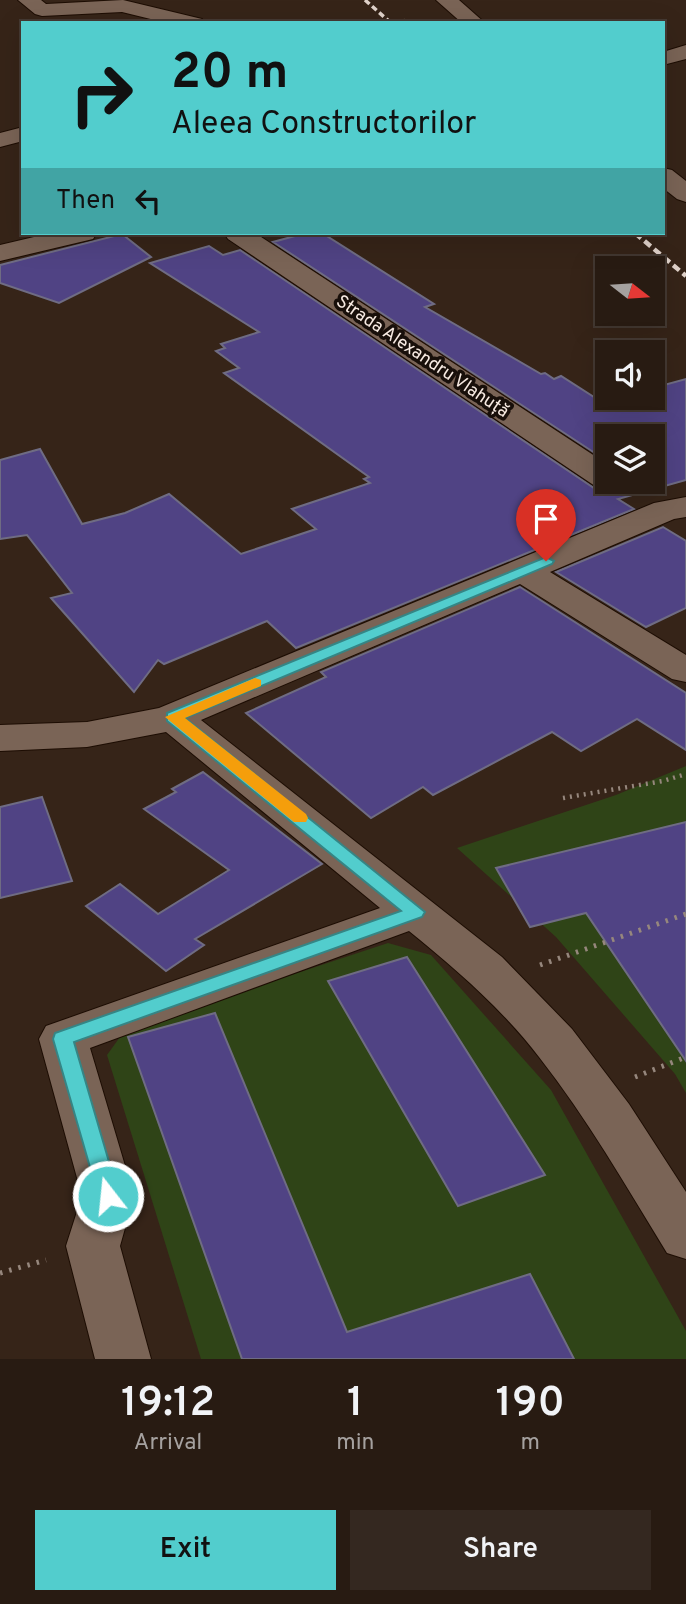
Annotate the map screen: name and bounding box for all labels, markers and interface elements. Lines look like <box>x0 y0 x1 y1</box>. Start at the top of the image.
text: 20 m <box>171 44 288 106</box>
icon: right <box>56 49 147 140</box>
text: Aleea Constructorilor <box>171 105 476 145</box>
icon: left <box>129 182 167 220</box>
text: Then <box>56 185 115 218</box>
north arrow <box>595 256 665 326</box>
map controls <box>595 256 665 494</box>
street label: Strada Alexandru Vlahuță <box>331 290 513 424</box>
button: sound <box>595 340 665 410</box>
button: layers <box>595 424 665 494</box>
pin <box>516 489 576 561</box>
icon: arrive <box>527 500 565 538</box>
position arrow <box>71 1159 145 1233</box>
text: 19:12 <box>121 1378 215 1431</box>
text: 1 <box>347 1378 364 1431</box>
text: 190 <box>496 1378 565 1431</box>
text: Arrival <box>134 1429 202 1458</box>
text: min <box>336 1429 374 1458</box>
text: m <box>520 1429 540 1458</box>
button: Exit <box>35 1510 336 1590</box>
button: Share <box>350 1510 651 1590</box>

